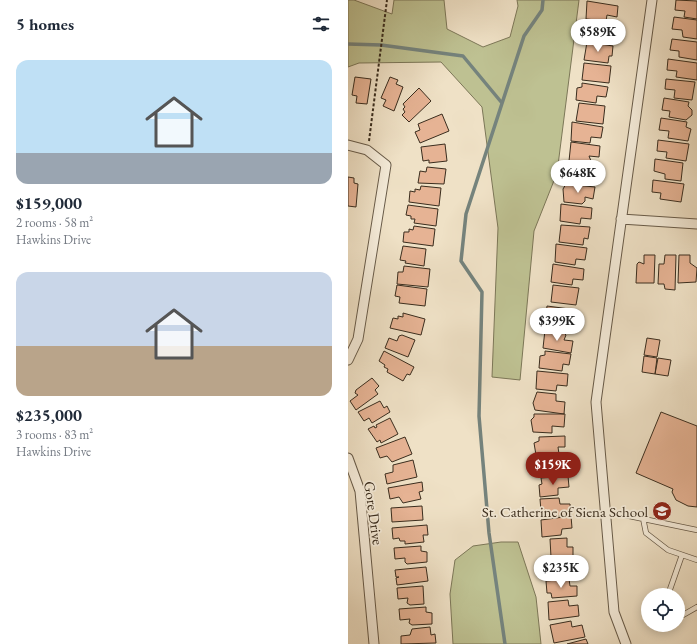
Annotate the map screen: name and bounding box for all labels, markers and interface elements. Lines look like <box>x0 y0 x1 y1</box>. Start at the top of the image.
text: 5 homes <box>16 13 74 35</box>
icon: filters <box>310 13 332 35</box>
pin: $589K <box>570 19 626 53</box>
text: $589K <box>580 23 616 40</box>
icon: home <box>138 86 210 158</box>
pin: $648K <box>550 160 606 194</box>
text: $648K <box>560 164 596 181</box>
text: $159,000 <box>16 192 82 214</box>
text: 2 rooms · 58 m² <box>16 214 93 231</box>
text: Hawkins Drive <box>16 231 91 248</box>
icon: home <box>138 298 210 370</box>
pin: $399K <box>529 308 585 342</box>
text: $399K <box>539 312 575 329</box>
text: $235,000 <box>16 404 82 426</box>
text: 3 rooms · 83 m² <box>16 426 93 443</box>
text: Hawkins Drive <box>16 443 91 460</box>
pin: $159K <box>525 452 581 486</box>
text: $159K <box>535 456 571 473</box>
street label: Gore Drive <box>360 480 388 546</box>
school or university icon: St. Catherine of Siena School <box>651 500 673 522</box>
place label: St. Catherine of Siena School <box>482 502 648 521</box>
pin: $235K <box>533 555 589 589</box>
text: $235K <box>543 559 579 576</box>
map controls <box>641 588 685 632</box>
button: locate <box>641 588 685 632</box>

